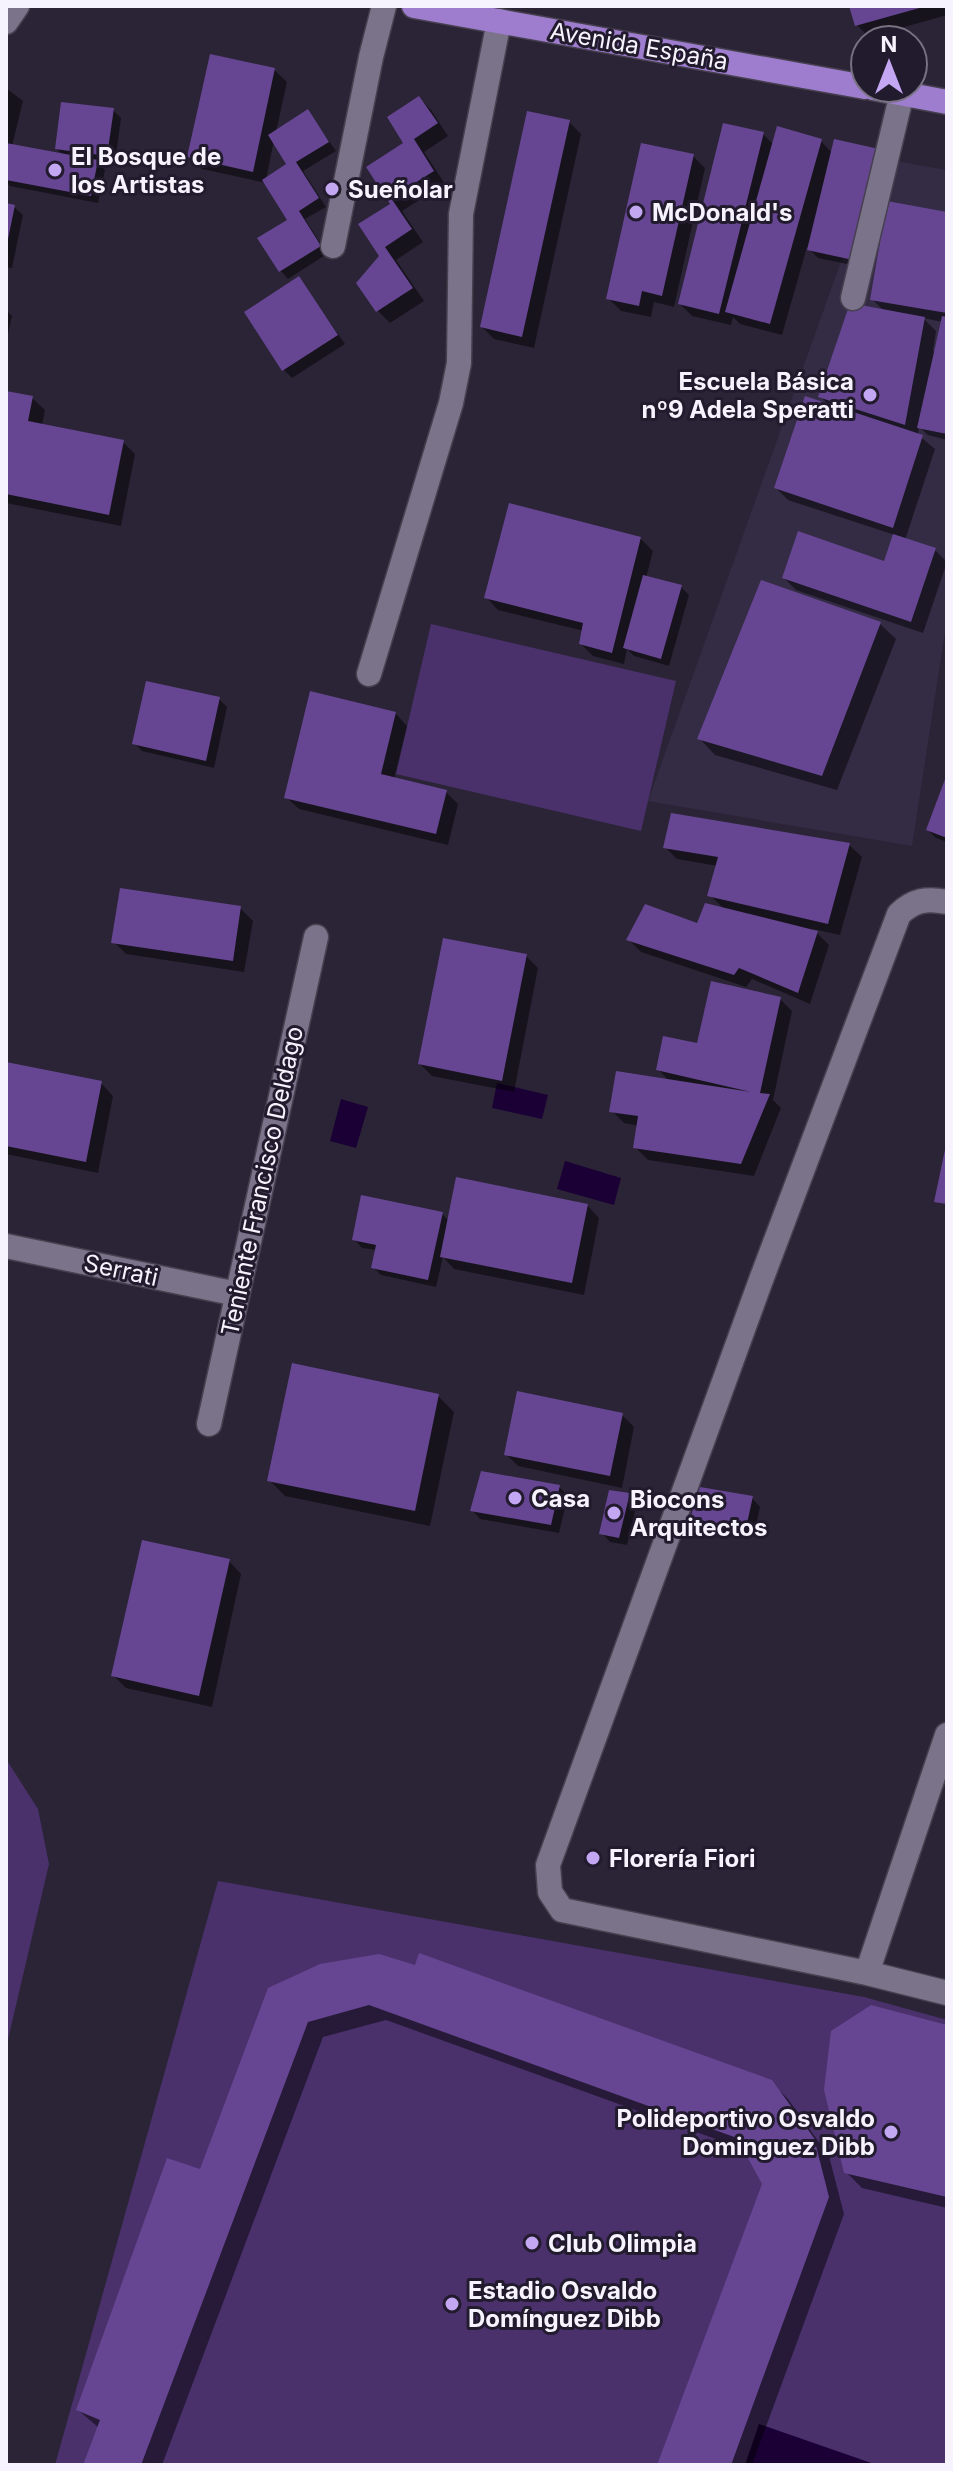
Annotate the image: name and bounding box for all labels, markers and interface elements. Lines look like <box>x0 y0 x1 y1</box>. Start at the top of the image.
street label: Avenida España <box>548 16 730 76</box>
north arrow <box>849 24 929 104</box>
text: N <box>881 31 897 57</box>
place label: El Bosque de los Artistas <box>71 142 221 199</box>
marker: El Bosque de los Artistas <box>46 161 64 179</box>
place label: Sueñolar <box>348 175 453 204</box>
marker: Sueñolar <box>323 180 341 198</box>
place label: McDonald's <box>652 198 792 227</box>
marker: McDonald's <box>627 203 645 221</box>
place label: Escuela Básica nº9 Adela Speratti <box>642 367 854 424</box>
marker: Escuela Básica nº9 Adela Speratti <box>861 386 879 404</box>
street label: Teniente Francisco Deldago <box>215 1024 309 1338</box>
street label: Serrati <box>81 1248 161 1292</box>
place label: Casa <box>531 1484 590 1513</box>
place label: Biocons Arquitectos <box>630 1485 767 1542</box>
marker: Casa <box>506 1489 524 1507</box>
marker: Biocons Arquitectos <box>605 1504 623 1522</box>
place label: Florería Fiori <box>609 1844 756 1873</box>
marker: Florería Fiori <box>584 1849 602 1867</box>
place label: Polideportivo Osvaldo Dominguez Dibb <box>616 2104 875 2161</box>
marker: Polideportivo Osvaldo Dominguez Dibb <box>882 2123 900 2141</box>
place label: Club Olimpia <box>548 2229 697 2258</box>
marker: Club Olimpia <box>523 2234 541 2252</box>
place label: Estadio Osvaldo Domínguez Dibb <box>468 2276 661 2333</box>
marker: Estadio Osvaldo Domínguez Dibb <box>443 2295 461 2313</box>

